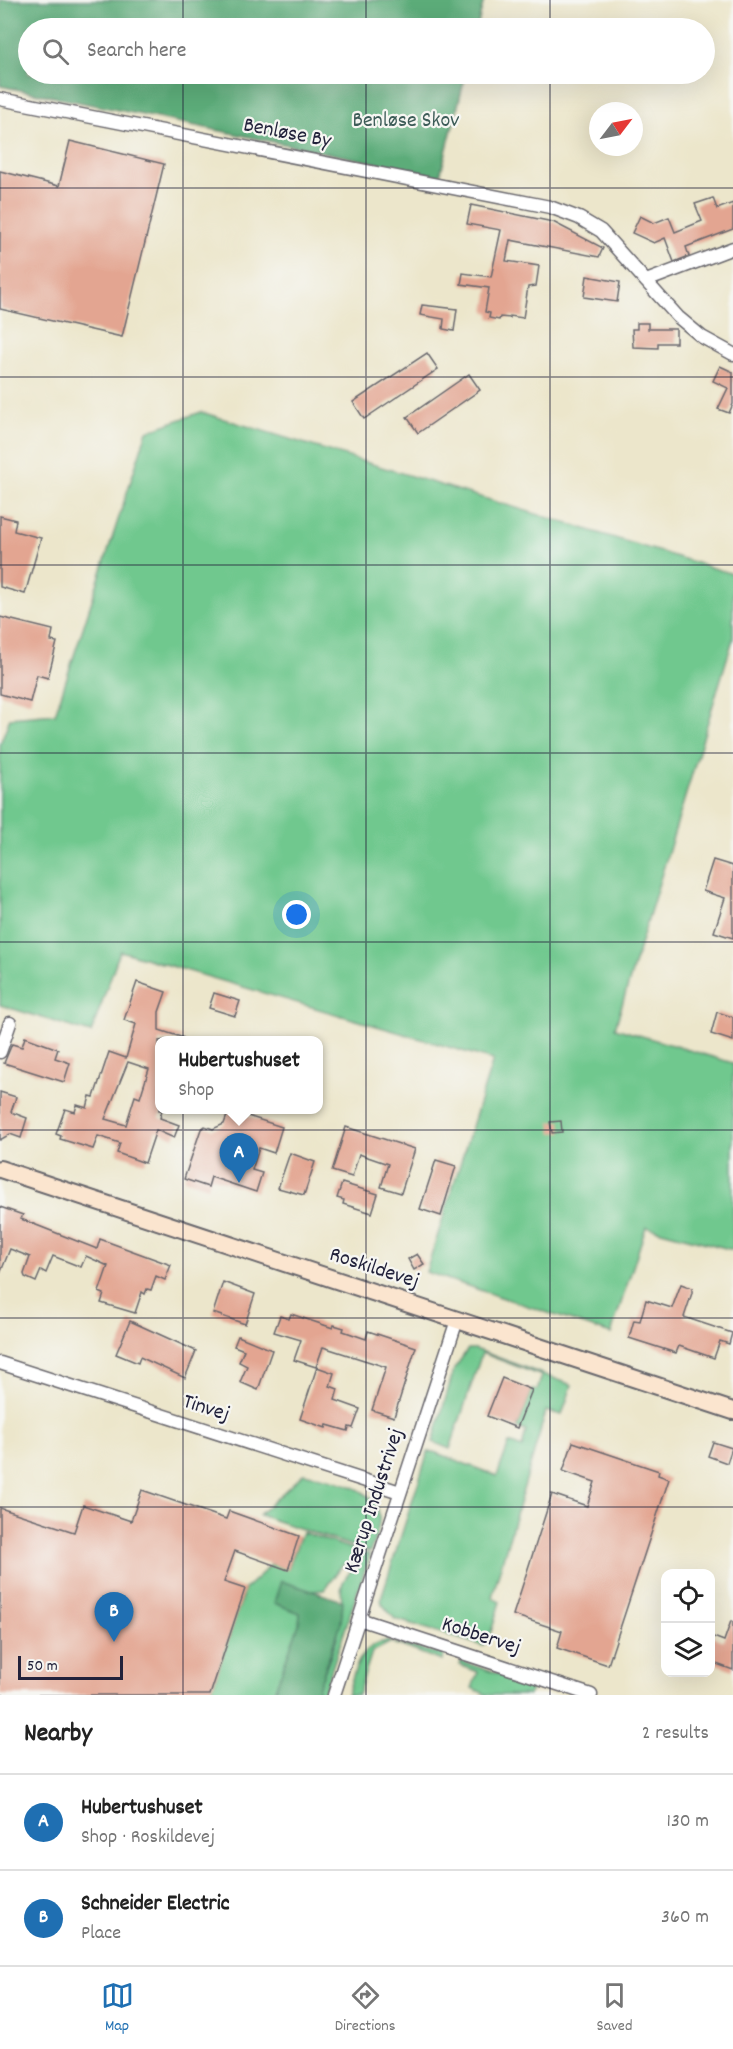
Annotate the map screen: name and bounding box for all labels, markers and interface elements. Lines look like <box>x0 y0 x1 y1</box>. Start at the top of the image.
search box <box>18 18 715 84</box>
icon: search <box>39 35 72 68</box>
text: Search here <box>87 36 186 67</box>
north arrow <box>589 102 643 156</box>
park label: Benløse Skov <box>353 106 459 137</box>
street label: Benløse By <box>241 110 335 158</box>
your location <box>282 900 311 929</box>
popup <box>155 1036 323 1114</box>
text: Hubertushuset <box>178 1046 300 1077</box>
text: Shop <box>178 1077 214 1105</box>
pin: A <box>220 1134 258 1183</box>
street label: Roskildevej <box>325 1240 423 1298</box>
street label: Tinvej <box>179 1387 233 1431</box>
street label: Kærup Industrivej <box>337 1425 413 1577</box>
map controls <box>661 1569 715 1677</box>
button: locate <box>661 1569 715 1623</box>
pin: B <box>94 1592 134 1642</box>
street label: Kobbervej <box>437 1610 525 1664</box>
button: layers <box>661 1623 715 1677</box>
scale bar <box>18 1653 123 1680</box>
text: 50 m <box>27 1655 58 1678</box>
text: Nearby <box>24 1716 92 1753</box>
text: 2 results <box>642 1720 709 1748</box>
text: Hubertushuset <box>81 1793 203 1824</box>
text: A <box>38 1808 49 1836</box>
text: 130 m <box>667 1808 709 1836</box>
text: Shop · Roskildevej <box>81 1824 215 1852</box>
text: Schneider Electric <box>81 1889 230 1920</box>
text: B <box>39 1904 48 1932</box>
text: 360 m <box>661 1904 709 1932</box>
text: Place <box>81 1920 121 1948</box>
tab: Map <box>101 1979 134 2038</box>
tab: Directions <box>335 1979 395 2038</box>
tab: Saved <box>597 1979 632 2038</box>

